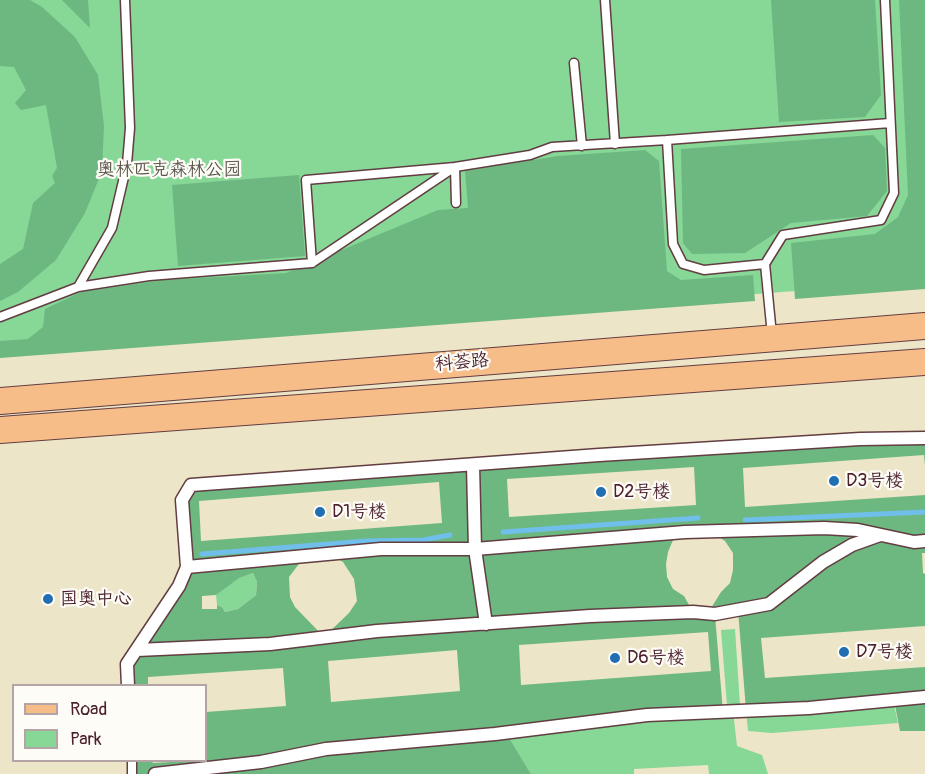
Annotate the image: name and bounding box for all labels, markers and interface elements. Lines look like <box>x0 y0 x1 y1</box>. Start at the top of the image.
park label: 奥林匹克森林公园 <box>97 159 241 181</box>
street label: 科荟路 <box>434 350 490 376</box>
place label: D3号楼 <box>846 470 903 492</box>
marker: D3号楼 <box>827 474 841 488</box>
place label: D2号楼 <box>613 481 670 503</box>
marker: D2号楼 <box>594 485 608 499</box>
place label: D1号楼 <box>332 501 386 523</box>
marker: D1号楼 <box>313 505 327 519</box>
place label: 国奥中心 <box>60 588 132 610</box>
marker: 国奥中心 <box>41 592 55 606</box>
place label: D7号楼 <box>856 641 913 663</box>
marker: D7号楼 <box>837 645 851 659</box>
place label: D6号楼 <box>627 647 685 669</box>
marker: D6号楼 <box>608 651 622 665</box>
legend <box>12 684 207 762</box>
text: Road <box>70 698 107 721</box>
text: Park <box>70 728 102 751</box>

